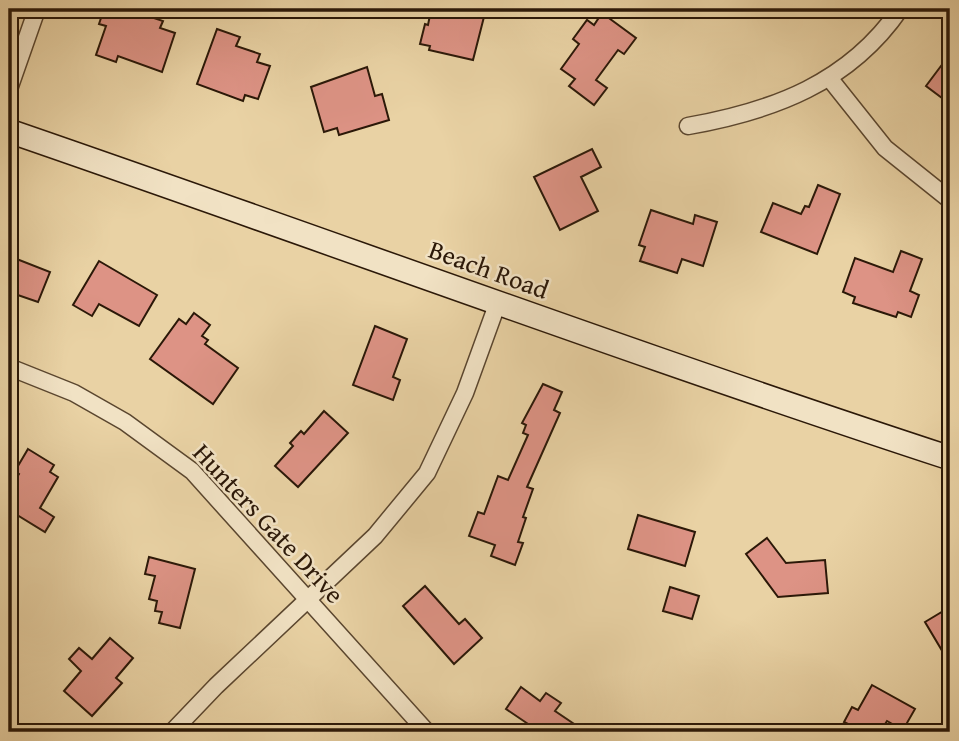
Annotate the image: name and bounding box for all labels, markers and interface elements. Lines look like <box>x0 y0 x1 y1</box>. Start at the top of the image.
street label: Beach Road <box>424 229 555 309</box>
street label: Hunters Gate Drive <box>184 434 354 612</box>

